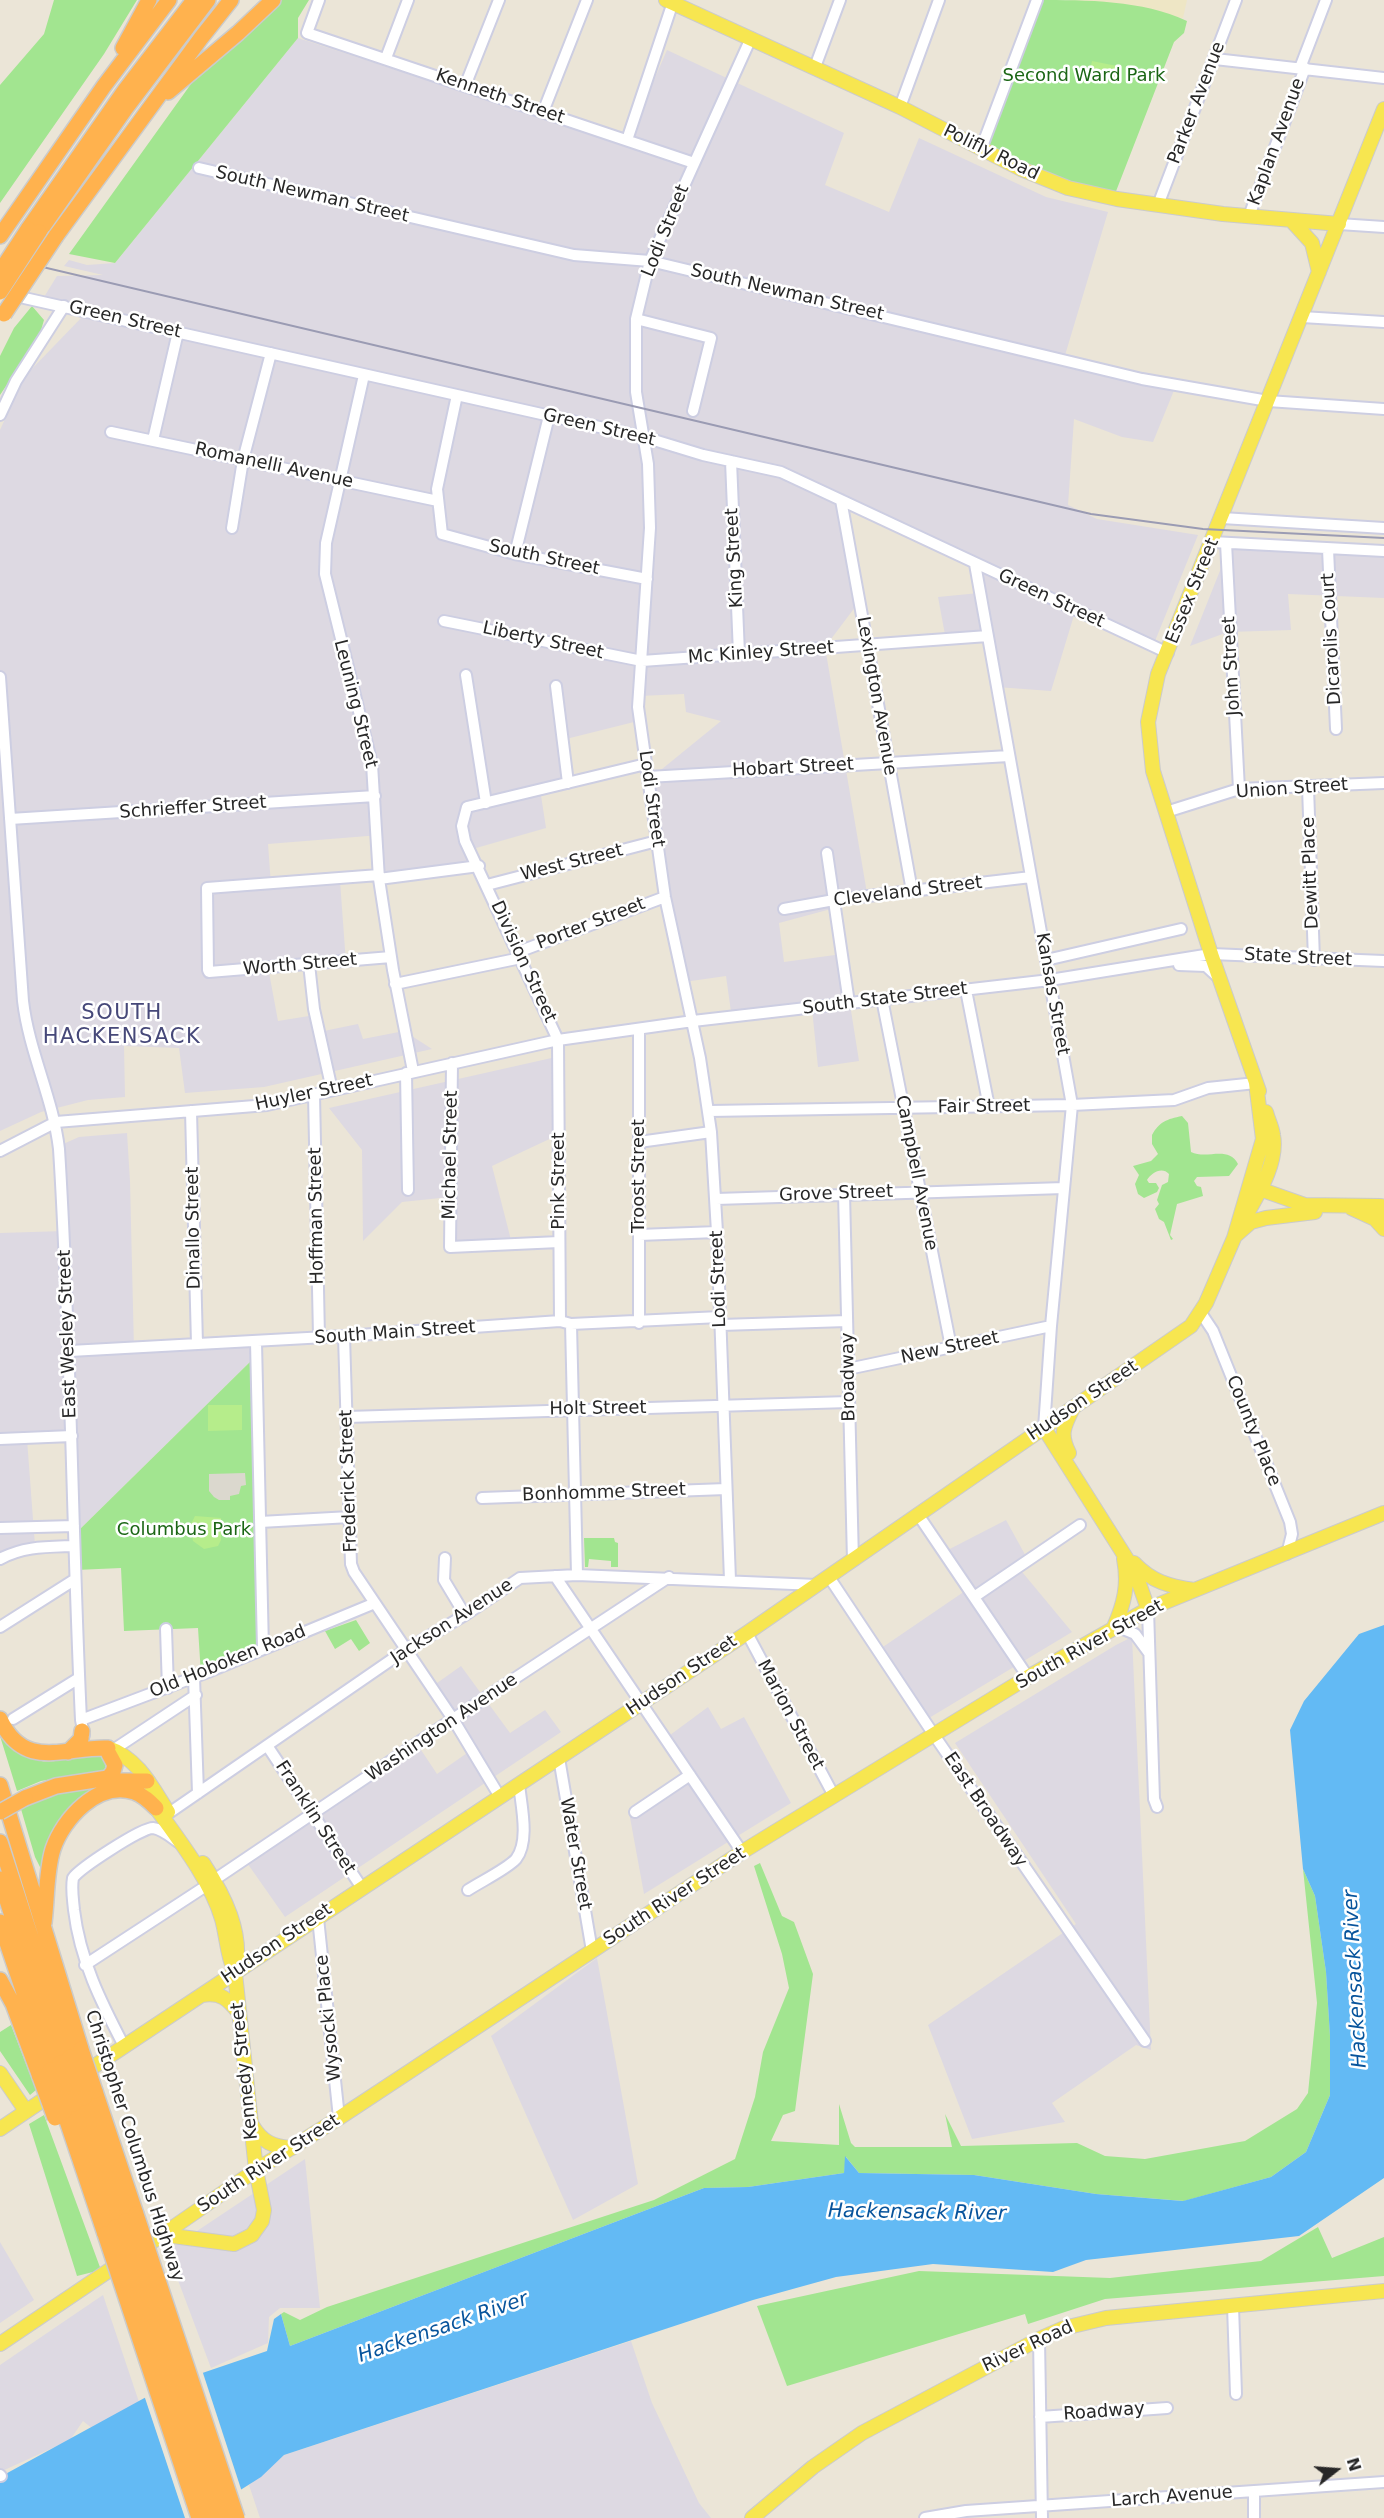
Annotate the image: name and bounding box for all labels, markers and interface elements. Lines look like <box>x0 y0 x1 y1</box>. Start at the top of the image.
street label: Parker Avenue <box>1164 39 1230 167</box>
street label: Kenneth Street <box>433 65 567 129</box>
park label: Second Ward Park <box>1003 65 1165 87</box>
street label: Kaplan Avenue <box>1244 75 1310 209</box>
street label: Polifly Road <box>939 120 1043 186</box>
street label: South Newman Street <box>213 162 411 228</box>
street label: Lodi Street <box>638 182 694 280</box>
street label: South Newman Street <box>688 260 886 326</box>
street label: Green Street <box>67 297 183 343</box>
street label: Green Street <box>541 405 657 451</box>
street label: Romanelli Avenue <box>193 439 355 493</box>
street label: King Street <box>722 507 748 609</box>
street label: Essex Street <box>1162 535 1224 647</box>
street label: South Street <box>487 536 601 580</box>
street label: Green Street <box>994 565 1108 633</box>
street label: Dicarolis Court <box>1318 572 1346 706</box>
street label: Lexington Avenue <box>851 615 901 777</box>
street label: John Street <box>1219 616 1245 716</box>
street label: Liberty Street <box>481 618 605 664</box>
street label: Leuning Street <box>329 637 381 771</box>
street label: Mc Kinley Street <box>687 637 835 669</box>
street label: Lodi Street <box>634 749 668 849</box>
street label: Hobart Street <box>732 754 854 782</box>
street label: Union Street <box>1235 774 1349 804</box>
street label: Schrieffer Street <box>119 792 267 824</box>
street label: Dewitt Place <box>1298 816 1324 930</box>
street label: West Street <box>519 840 625 886</box>
street label: Cleveland Street <box>832 872 984 912</box>
street label: Porter Street <box>534 893 648 955</box>
street label: Division Street <box>485 898 561 1026</box>
street label: Kansas Street <box>1031 931 1073 1057</box>
street label: State Street <box>1243 944 1353 972</box>
street label: Worth Street <box>242 949 358 981</box>
street label: South State Street <box>801 978 969 1020</box>
district label: SOUTH HACKENSACK <box>43 1001 201 1051</box>
street label: Huyler Street <box>253 1070 375 1116</box>
street label: Michael Street <box>439 1090 463 1220</box>
street label: Campbell Avenue <box>890 1094 942 1252</box>
street label: Fair Street <box>938 1095 1030 1119</box>
street label: Troost Street <box>628 1119 650 1233</box>
street label: Pink Street <box>548 1132 570 1230</box>
street label: Hoffman Street <box>305 1147 329 1285</box>
street label: Dinallo Street <box>182 1166 206 1290</box>
street label: Grove Street <box>779 1181 893 1207</box>
street label: Lodi Street <box>707 1230 731 1328</box>
street label: East Wesley Street <box>54 1249 82 1419</box>
street label: South Main Street <box>314 1317 476 1349</box>
street label: New Street <box>899 1327 1001 1369</box>
street label: Broadway <box>837 1332 861 1422</box>
street label: Hudson Street <box>1024 1356 1142 1446</box>
street label: County Place <box>1221 1372 1285 1490</box>
street label: Holt Street <box>549 1397 647 1421</box>
street label: Frederick Street <box>336 1409 362 1553</box>
street label: Bonhomme Street <box>522 1479 686 1507</box>
park label: Columbus Park <box>117 1519 251 1541</box>
street label: Jackson Avenue <box>387 1575 517 1669</box>
street label: South River Street <box>1013 1596 1167 1694</box>
street label: Old Hoboken Road <box>147 1621 309 1703</box>
street label: Hudson Street <box>623 1631 741 1721</box>
street label: Marion Street <box>752 1656 828 1774</box>
street label: Washington Avenue <box>362 1669 522 1787</box>
street label: East Broadway <box>939 1749 1031 1871</box>
street label: Franklin Street <box>270 1757 360 1879</box>
street label: Water Street <box>554 1796 596 1912</box>
street label: South River Street <box>600 1843 750 1951</box>
water label: Hackensack River <box>1339 1889 1373 2069</box>
street label: Hudson Street <box>218 1899 336 1989</box>
street label: Wysocki Place <box>312 1954 346 2082</box>
street label: Kennedy Street <box>227 2001 263 2141</box>
street label: Christopher Columbus Highway <box>80 2008 188 2284</box>
street label: South River Street <box>194 2110 344 2218</box>
water label: Hackensack River <box>828 2199 1006 2227</box>
water label: Hackensack River <box>355 2288 531 2368</box>
street label: River Road <box>979 2317 1077 2377</box>
street label: Roadway <box>1063 2398 1145 2426</box>
north arrow <box>1306 2440 1366 2500</box>
text: N <box>1343 2455 1365 2474</box>
street label: Larch Avenue <box>1110 2482 1234 2512</box>

